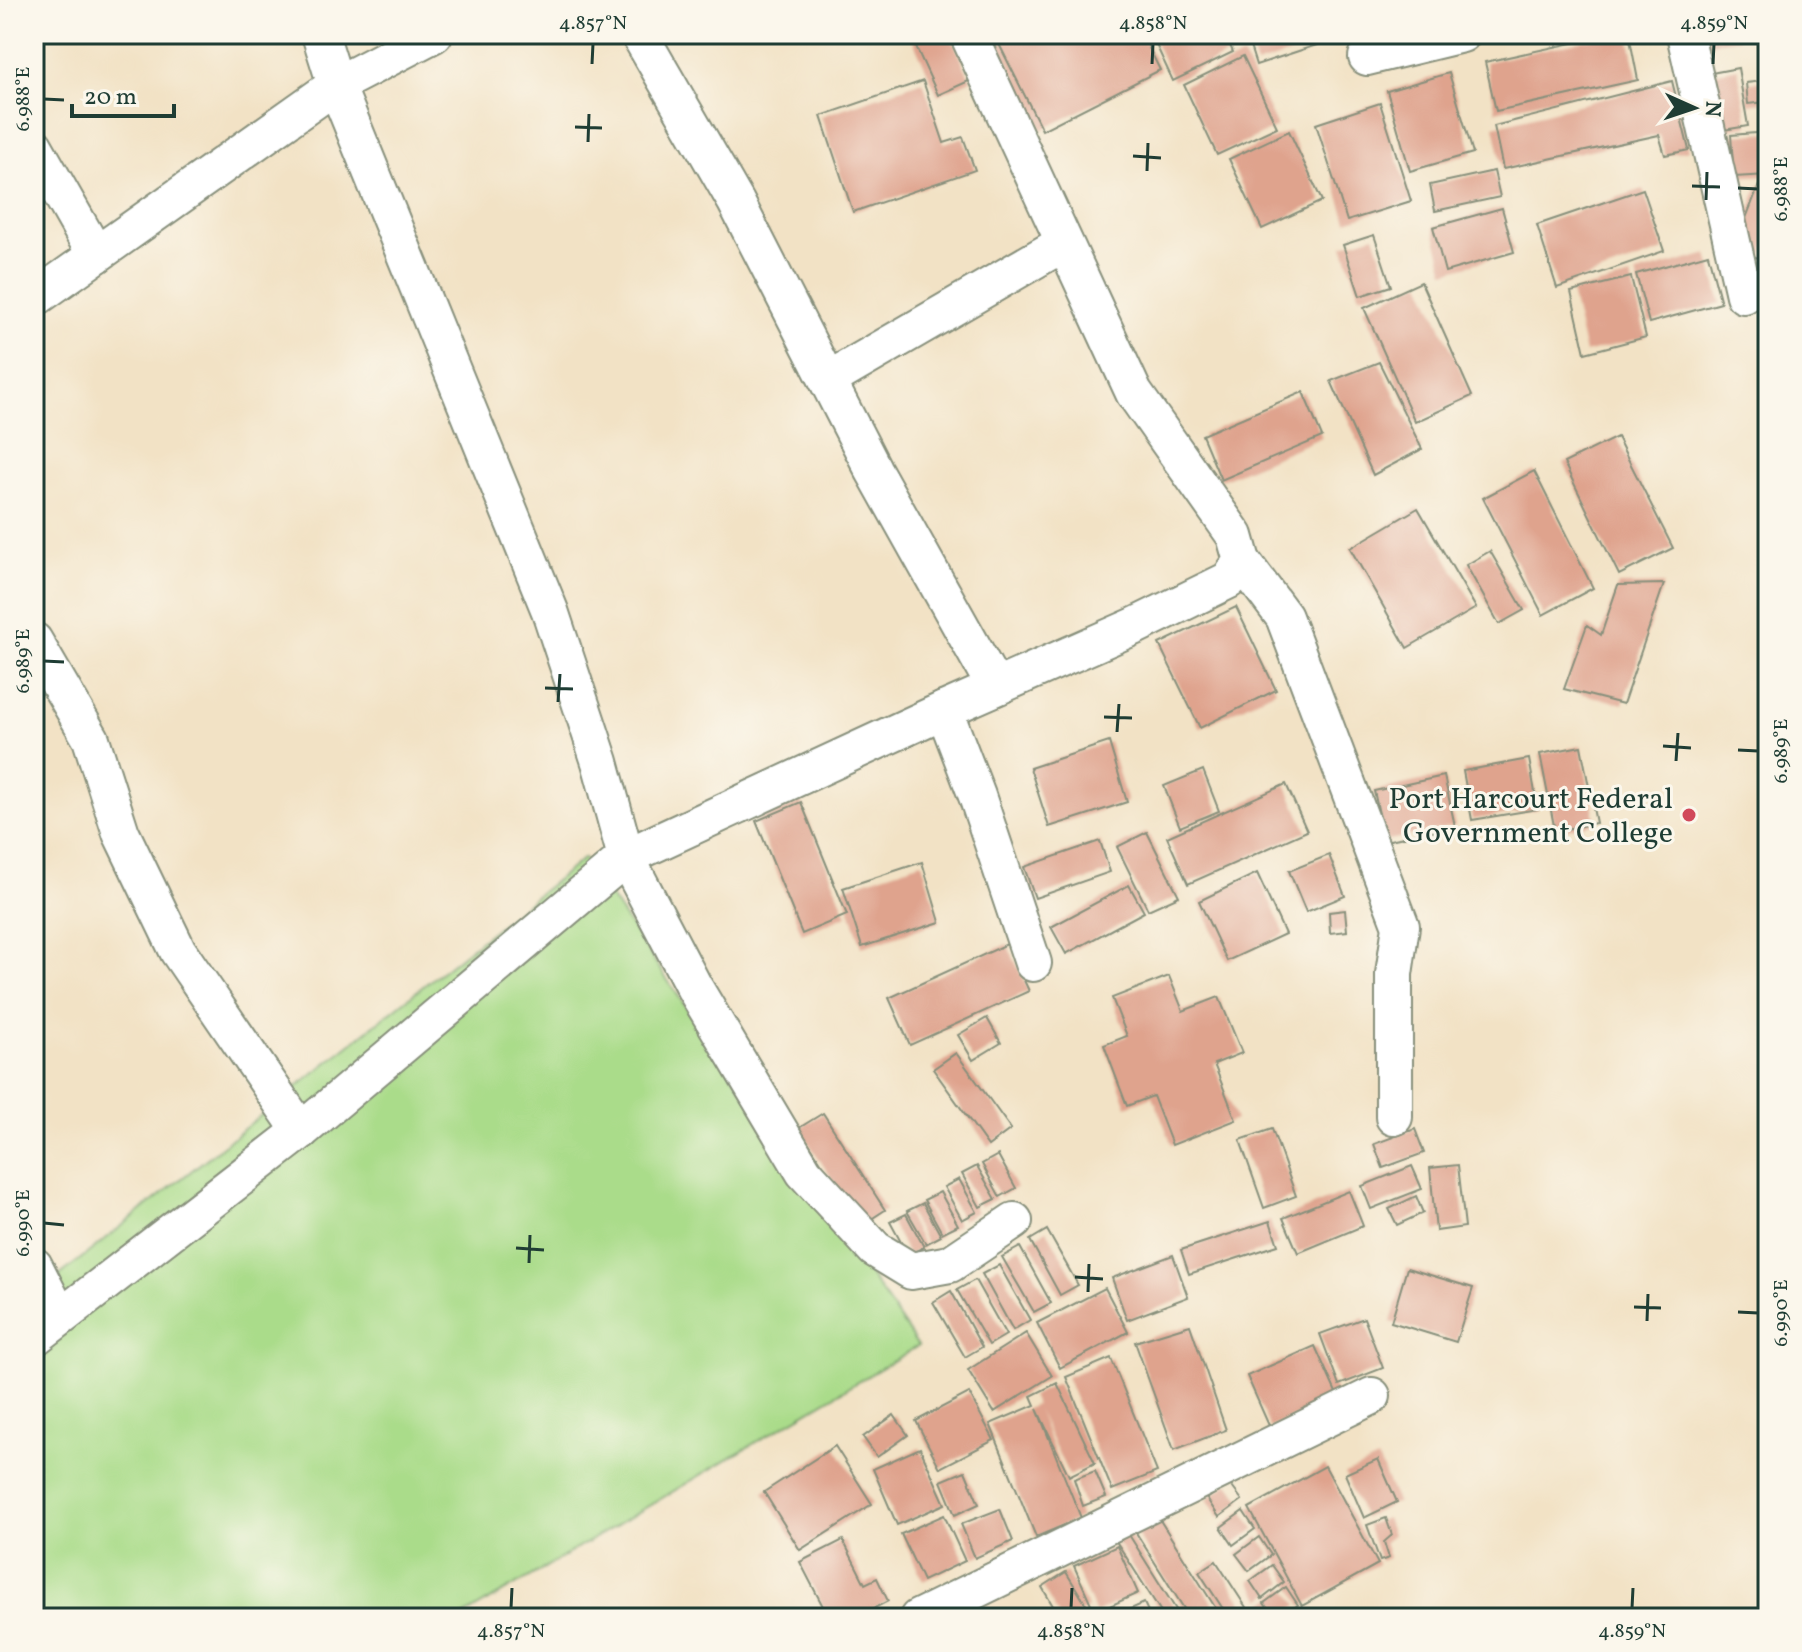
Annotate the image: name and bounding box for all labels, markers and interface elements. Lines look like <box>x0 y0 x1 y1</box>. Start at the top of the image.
text: 4.857°N <box>559 10 627 38</box>
text: 4.858°N <box>1119 10 1188 38</box>
text: 4.859°N <box>1680 10 1748 38</box>
text: 6.988°E <box>10 66 38 132</box>
scale bar <box>72 68 174 118</box>
north arrow <box>1654 68 1734 148</box>
text: 20 m <box>84 81 137 115</box>
text: N <box>1696 100 1727 118</box>
text: 6.988°E <box>1768 156 1796 222</box>
text: 6.989°E <box>10 629 38 693</box>
text: 6.989°E <box>1768 719 1796 783</box>
place label: Port Harcourt Federal Government College <box>1388 779 1673 855</box>
marker: Port Harcourt Federal Government College <box>1680 806 1698 824</box>
text: 6.990°E <box>10 1189 38 1257</box>
text: 6.990°E <box>1768 1279 1796 1347</box>
text: 4.857°N <box>477 1618 545 1646</box>
text: 4.858°N <box>1037 1618 1106 1646</box>
text: 4.859°N <box>1598 1618 1666 1646</box>

